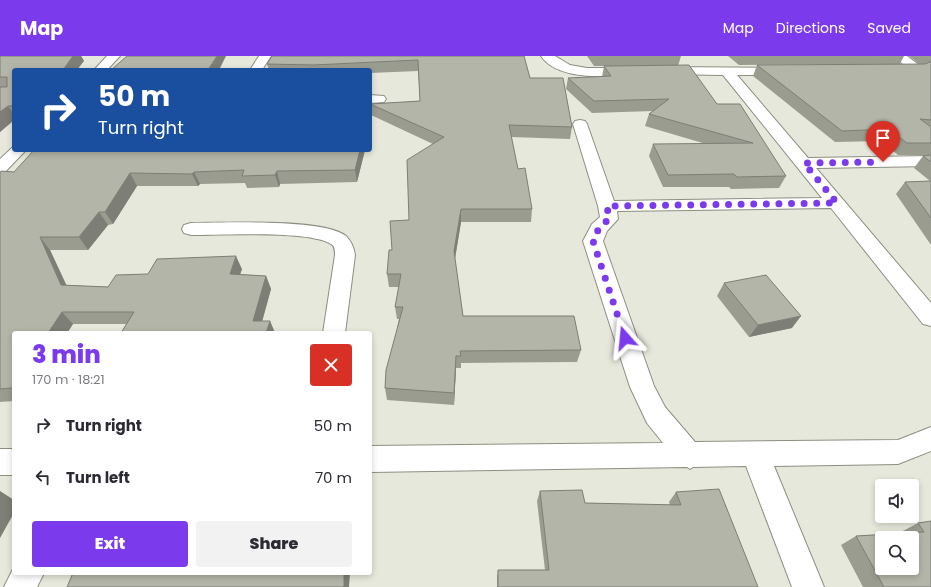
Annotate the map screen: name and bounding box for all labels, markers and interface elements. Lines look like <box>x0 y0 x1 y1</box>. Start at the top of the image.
text: Map <box>20 15 63 42</box>
text: Map <box>723 18 754 38</box>
text: Directions <box>776 18 845 38</box>
text: Saved <box>867 18 911 38</box>
text: 50 m <box>98 77 170 116</box>
icon: right <box>32 84 84 136</box>
text: Turn right <box>98 115 184 140</box>
pin <box>866 121 900 162</box>
icon: arrive <box>872 127 894 149</box>
position arrow <box>604 317 646 359</box>
text: 3 min <box>32 338 101 371</box>
button: close <box>310 344 352 386</box>
text: 170 m · 18:21 <box>32 370 105 389</box>
icon: right <box>32 414 54 436</box>
text: Turn right <box>66 415 142 436</box>
text: 50 m <box>314 415 352 436</box>
icon: left <box>32 466 54 488</box>
text: Turn left <box>66 467 130 488</box>
text: 70 m <box>315 467 352 488</box>
map controls <box>875 479 919 575</box>
button: sound <box>875 479 919 523</box>
button: Exit <box>32 521 188 567</box>
button: Share <box>196 521 352 567</box>
button: search <box>875 531 919 575</box>

